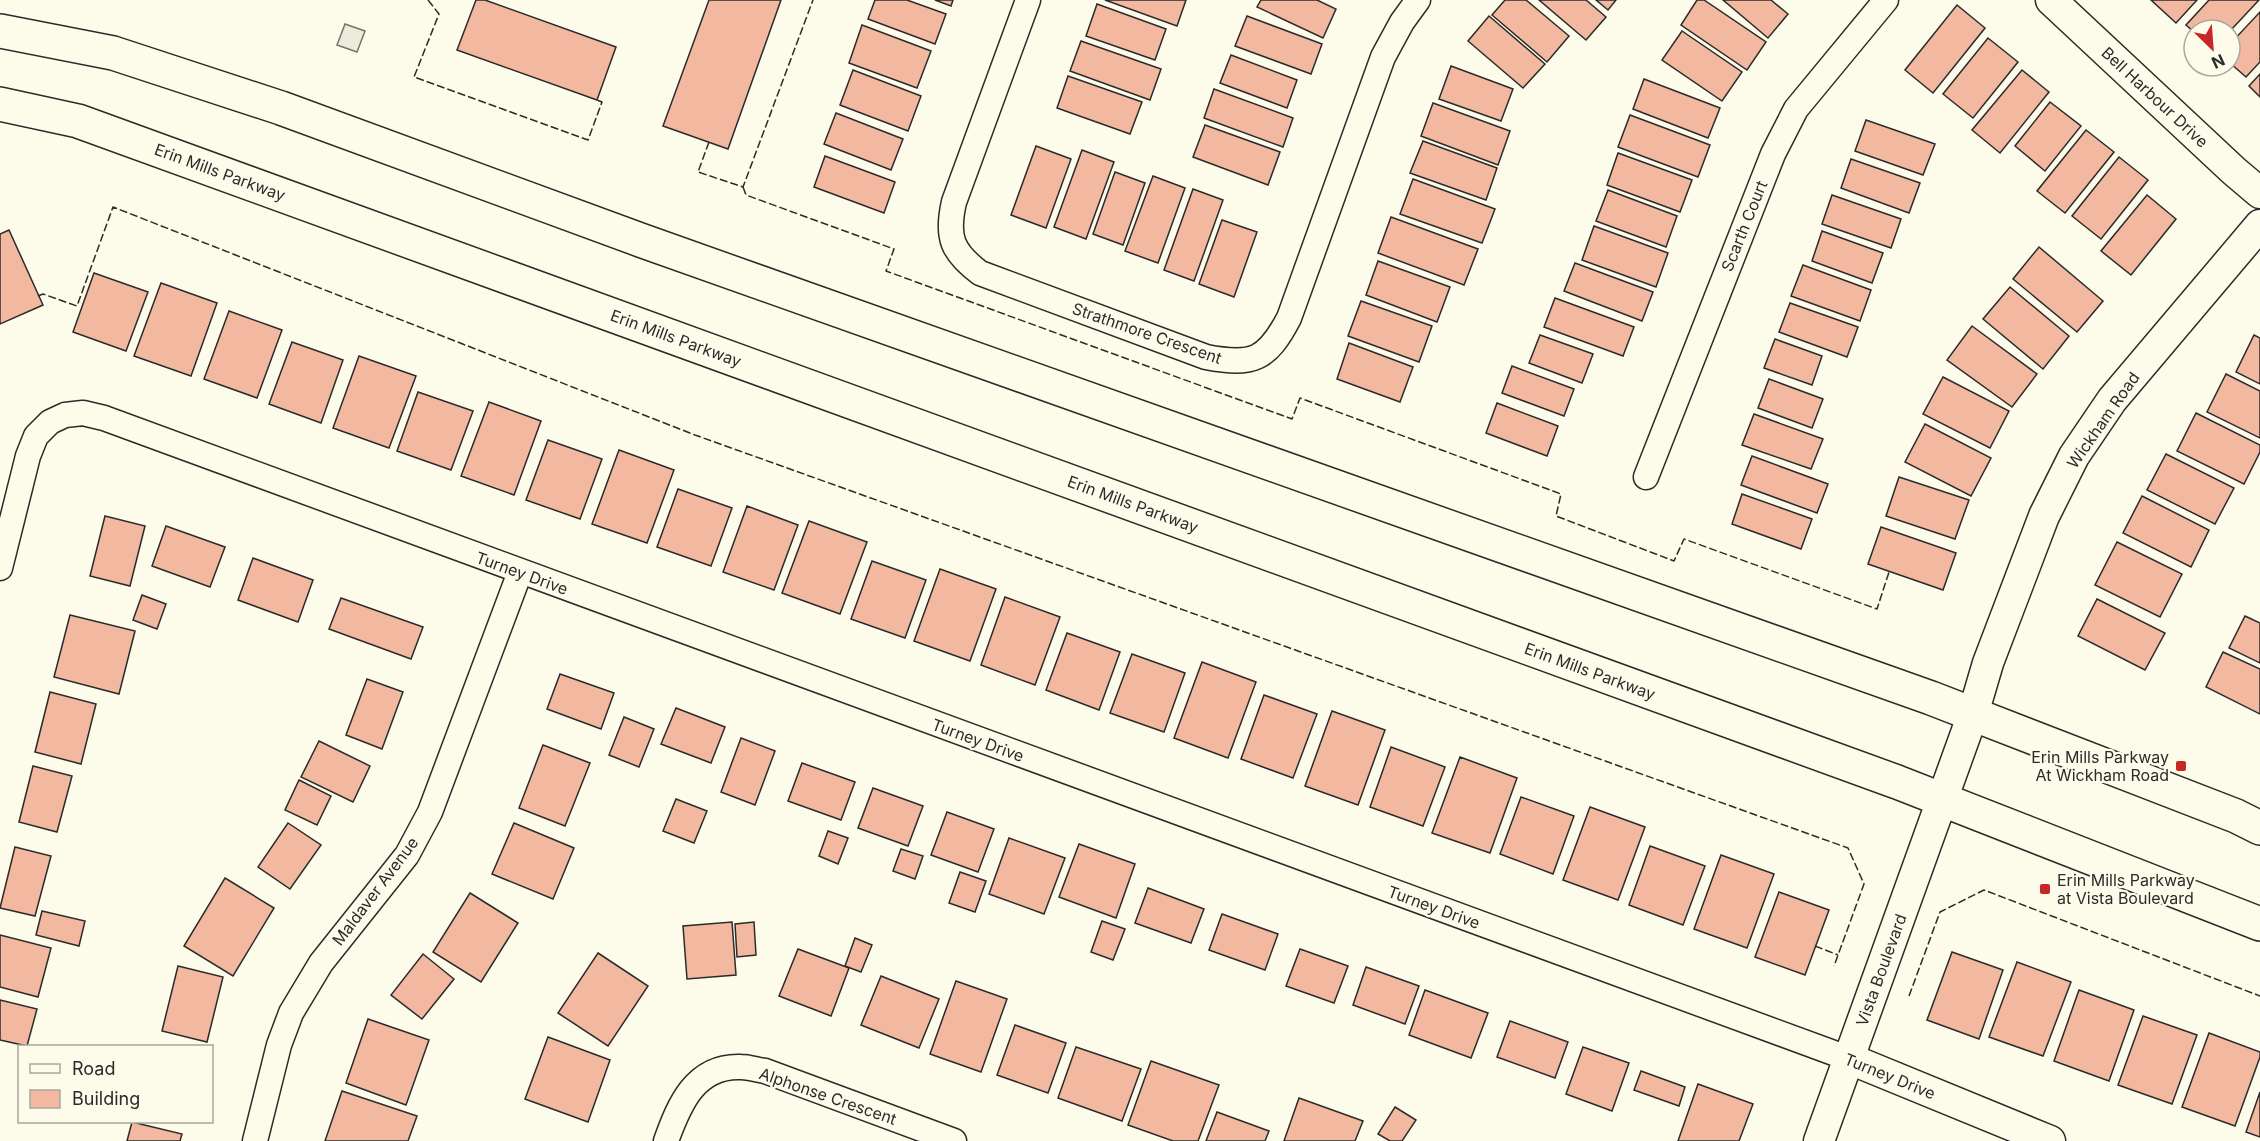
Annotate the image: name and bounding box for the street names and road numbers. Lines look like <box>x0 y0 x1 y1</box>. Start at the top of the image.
street label: Bell Harbour Drive <box>2098 43 2212 151</box>
street label: Erin Mills Parkway <box>152 139 288 205</box>
street label: Scarth Court <box>1717 178 1771 274</box>
street label: Strathmore Crescent <box>1070 298 1224 368</box>
street label: Erin Mills Parkway <box>608 305 744 371</box>
street label: Wickham Road <box>2062 368 2144 472</box>
street label: Erin Mills Parkway <box>1065 471 1201 537</box>
street label: Turney Drive <box>473 547 571 599</box>
street label: Erin Mills Parkway <box>1522 638 1658 704</box>
street label: Turney Drive <box>929 714 1027 766</box>
street label: Maldaver Avenue <box>328 833 422 949</box>
street label: Turney Drive <box>1385 881 1483 933</box>
street label: Vista Boulevard <box>1851 911 1911 1029</box>
street label: Turney Drive <box>1841 1049 1939 1103</box>
street label: Alphonse Crescent <box>757 1063 899 1129</box>

